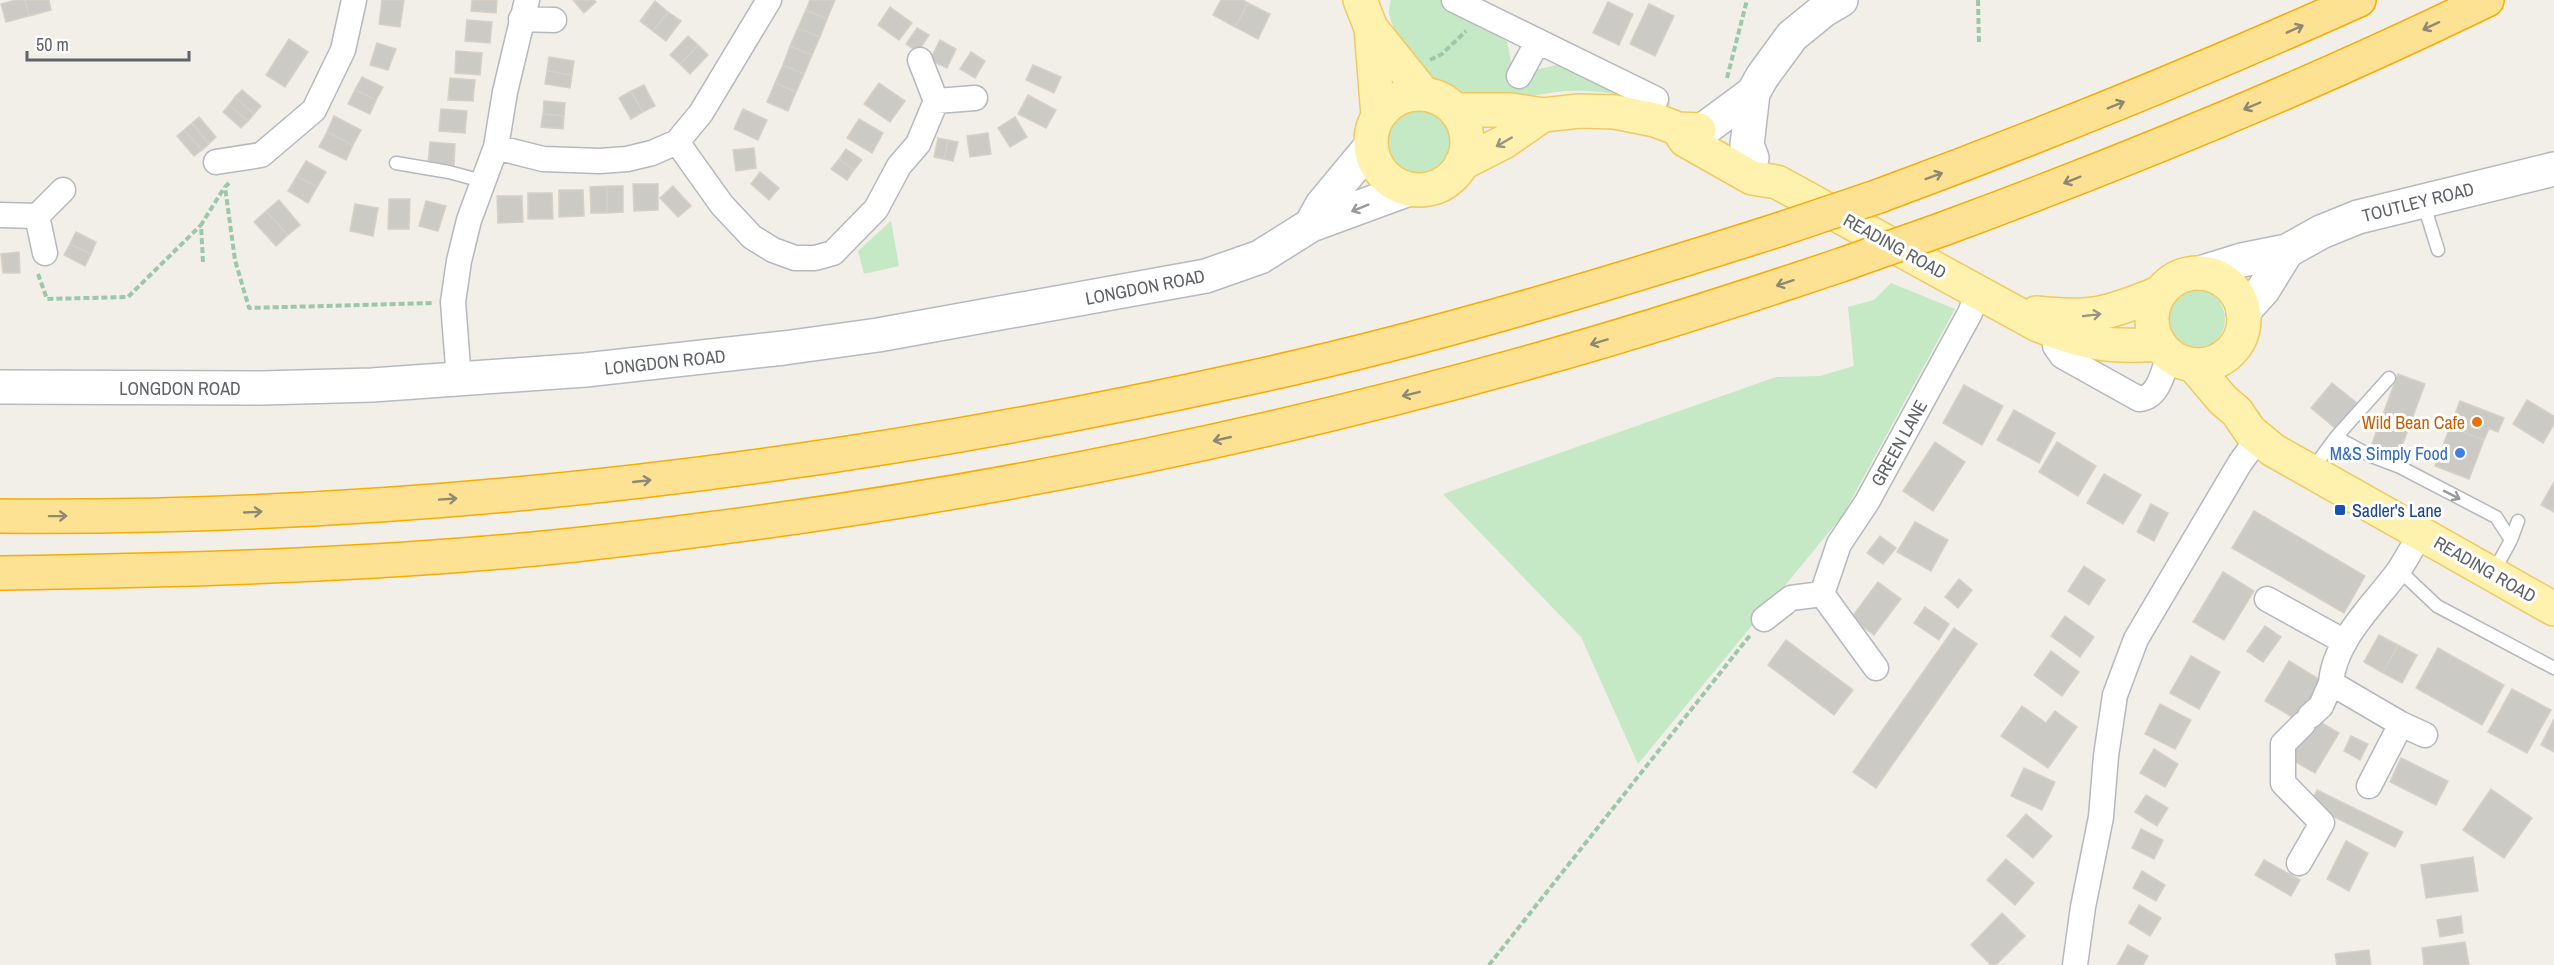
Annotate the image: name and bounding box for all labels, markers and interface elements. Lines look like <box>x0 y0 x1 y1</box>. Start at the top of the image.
one-way arrow <box>2422 21 2440 33</box>
one-way arrow <box>2286 22 2304 34</box>
scale bar <box>27 24 189 62</box>
text: 50 m <box>36 32 69 57</box>
one-way arrow <box>2106 99 2124 110</box>
one-way arrow <box>2244 101 2262 112</box>
one-way arrow <box>1495 136 1512 148</box>
one-way arrow <box>1924 169 1943 180</box>
one-way arrow <box>2063 175 2082 186</box>
street label: TOUTLEY ROAD <box>2360 176 2476 228</box>
one-way arrow <box>1352 203 1370 214</box>
street label: READING ROAD <box>1839 207 1951 285</box>
street label: LONGDON ROAD <box>1083 263 1207 311</box>
one-way arrow <box>1776 279 1795 290</box>
one-way arrow <box>2082 309 2101 320</box>
one-way arrow <box>1590 337 1609 348</box>
street label: LONGDON ROAD <box>603 343 727 381</box>
street label: LONGDON ROAD <box>119 376 241 401</box>
one-way arrow <box>1402 388 1421 400</box>
street label: GREEN LANE <box>1865 395 1933 491</box>
place label: Wild Bean Cafe <box>2362 410 2465 435</box>
marker: Wild Bean Cafe <box>2470 415 2484 429</box>
one-way arrow <box>1212 434 1232 445</box>
place label: M&S Simply Food <box>2330 441 2448 466</box>
marker: M&S Simply Food <box>2453 446 2467 460</box>
one-way arrow <box>632 475 652 486</box>
one-way arrow <box>2442 489 2460 501</box>
one-way arrow <box>438 493 457 504</box>
place label: Sadler's Lane <box>2352 498 2442 523</box>
marker: Sadler's Lane <box>2333 503 2347 517</box>
one-way arrow <box>243 506 263 517</box>
one-way arrow <box>48 511 68 522</box>
street label: READING ROAD <box>2429 530 2541 608</box>

